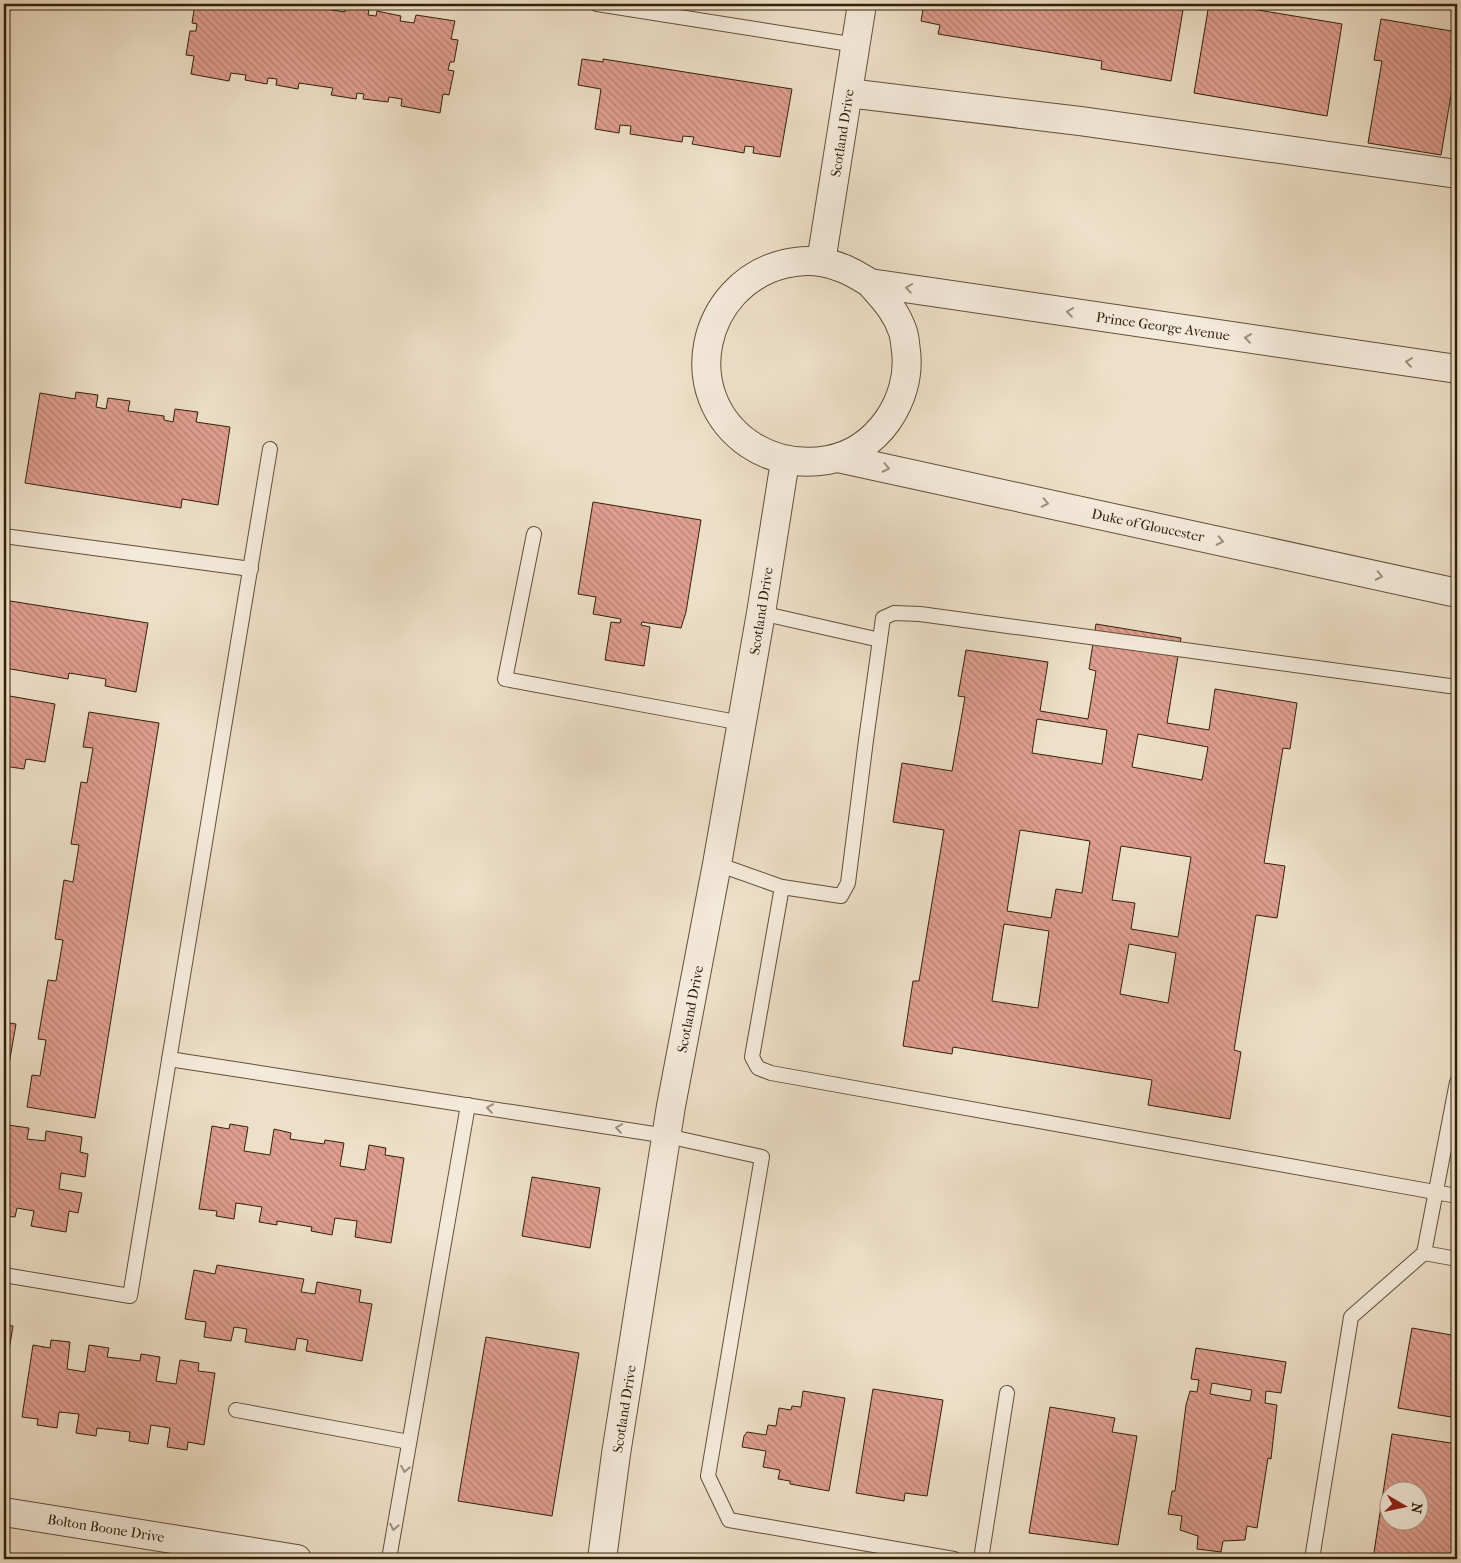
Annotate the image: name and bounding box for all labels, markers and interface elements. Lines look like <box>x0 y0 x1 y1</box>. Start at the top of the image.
street label: Scotland Drive <box>827 88 858 178</box>
one-way arrow <box>905 284 914 294</box>
one-way arrow <box>1066 307 1074 318</box>
street label: Prince George Avenue <box>1095 309 1231 344</box>
one-way arrow <box>1244 334 1253 344</box>
one-way arrow <box>1405 357 1413 368</box>
one-way arrow <box>881 463 890 473</box>
one-way arrow <box>1040 497 1049 508</box>
street label: Duke of Gloucester <box>1090 505 1206 546</box>
one-way arrow <box>1216 535 1225 546</box>
street label: Scotland Drive <box>746 566 777 656</box>
one-way arrow <box>1375 570 1384 581</box>
street label: Scotland Drive <box>674 964 707 1054</box>
one-way arrow <box>486 1103 494 1114</box>
one-way arrow <box>614 1124 623 1134</box>
street label: Scotland Drive <box>609 1364 640 1454</box>
one-way arrow <box>400 1465 410 1473</box>
north arrow <box>1378 1480 1428 1530</box>
text: N <box>1407 1501 1426 1515</box>
street label: Bolton Boone Drive <box>46 1511 166 1546</box>
one-way arrow <box>390 1523 400 1532</box>

